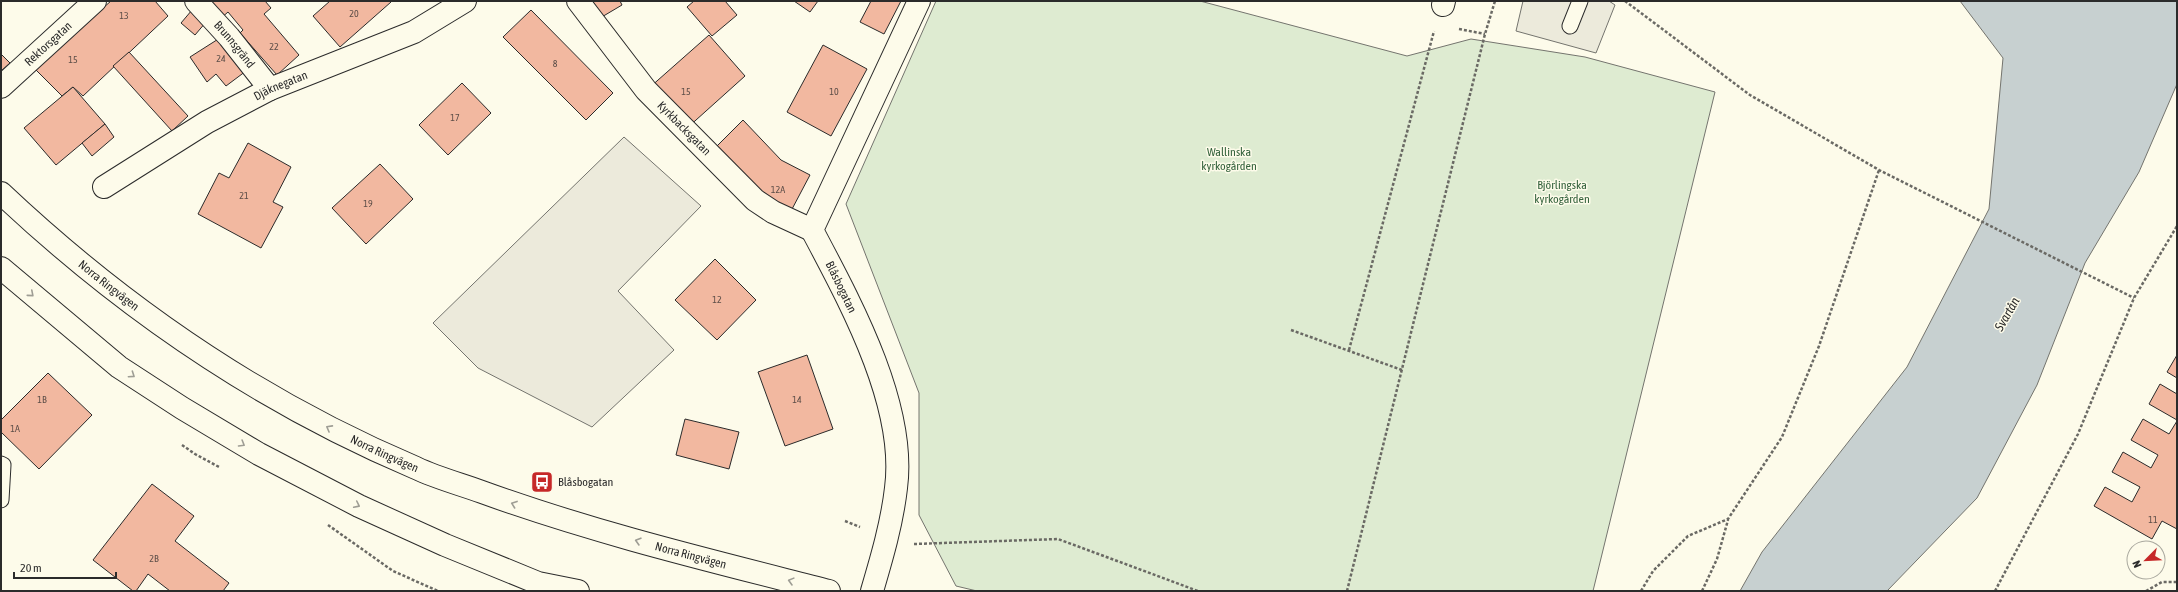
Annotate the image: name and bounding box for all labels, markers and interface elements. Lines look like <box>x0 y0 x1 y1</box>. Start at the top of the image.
house number: 20 <box>349 8 359 19</box>
house number: 13 <box>119 10 129 21</box>
street label: Brunnsgränd <box>211 18 258 71</box>
street label: Rektorsgatan <box>22 19 75 69</box>
house number: 22 <box>269 41 279 52</box>
house number: 24 <box>216 53 226 64</box>
house number: 15 <box>68 54 78 65</box>
house number: 8 <box>553 58 558 69</box>
street label: Djäknegatan <box>251 68 309 103</box>
house number: 15 <box>681 86 691 97</box>
house number: 10 <box>829 86 839 97</box>
street label: Kyrkbacksgatan <box>654 99 714 158</box>
house number: 17 <box>450 112 460 123</box>
park label: Wallinska kyrkogården <box>1201 145 1257 173</box>
park label: Björlingska kyrkogården <box>1534 178 1590 206</box>
house number: 12A <box>771 184 785 195</box>
house number: 21 <box>239 190 249 201</box>
house number: 19 <box>363 198 373 209</box>
street label: Norra Ringvägen <box>76 257 142 314</box>
street label: Blåsbogatan <box>823 259 859 315</box>
one-way arrow <box>26 289 33 296</box>
house number: 12 <box>712 294 722 305</box>
water label: Svartån <box>1991 294 2023 334</box>
one-way arrow <box>128 370 135 378</box>
house number: 1B <box>37 394 47 405</box>
house number: 14 <box>792 394 802 405</box>
house number: 1A <box>10 423 20 434</box>
one-way arrow <box>325 426 333 433</box>
street label: Norra Ringvägen <box>348 432 421 475</box>
one-way arrow <box>238 439 245 447</box>
bus stop icon: Blåsbogatan <box>529 469 555 495</box>
place label: Blåsbogatan <box>558 475 613 489</box>
one-way arrow <box>353 500 360 508</box>
one-way arrow <box>510 500 517 508</box>
house number: 11 <box>2148 514 2158 525</box>
one-way arrow <box>635 537 642 546</box>
street label: Norra Ringvägen <box>654 539 728 572</box>
north arrow <box>2126 540 2166 580</box>
house number: 2B <box>149 553 159 564</box>
scale bar <box>14 554 116 580</box>
text: N <box>2130 559 2144 569</box>
text: 20 m <box>20 561 42 575</box>
one-way arrow <box>788 578 794 586</box>

